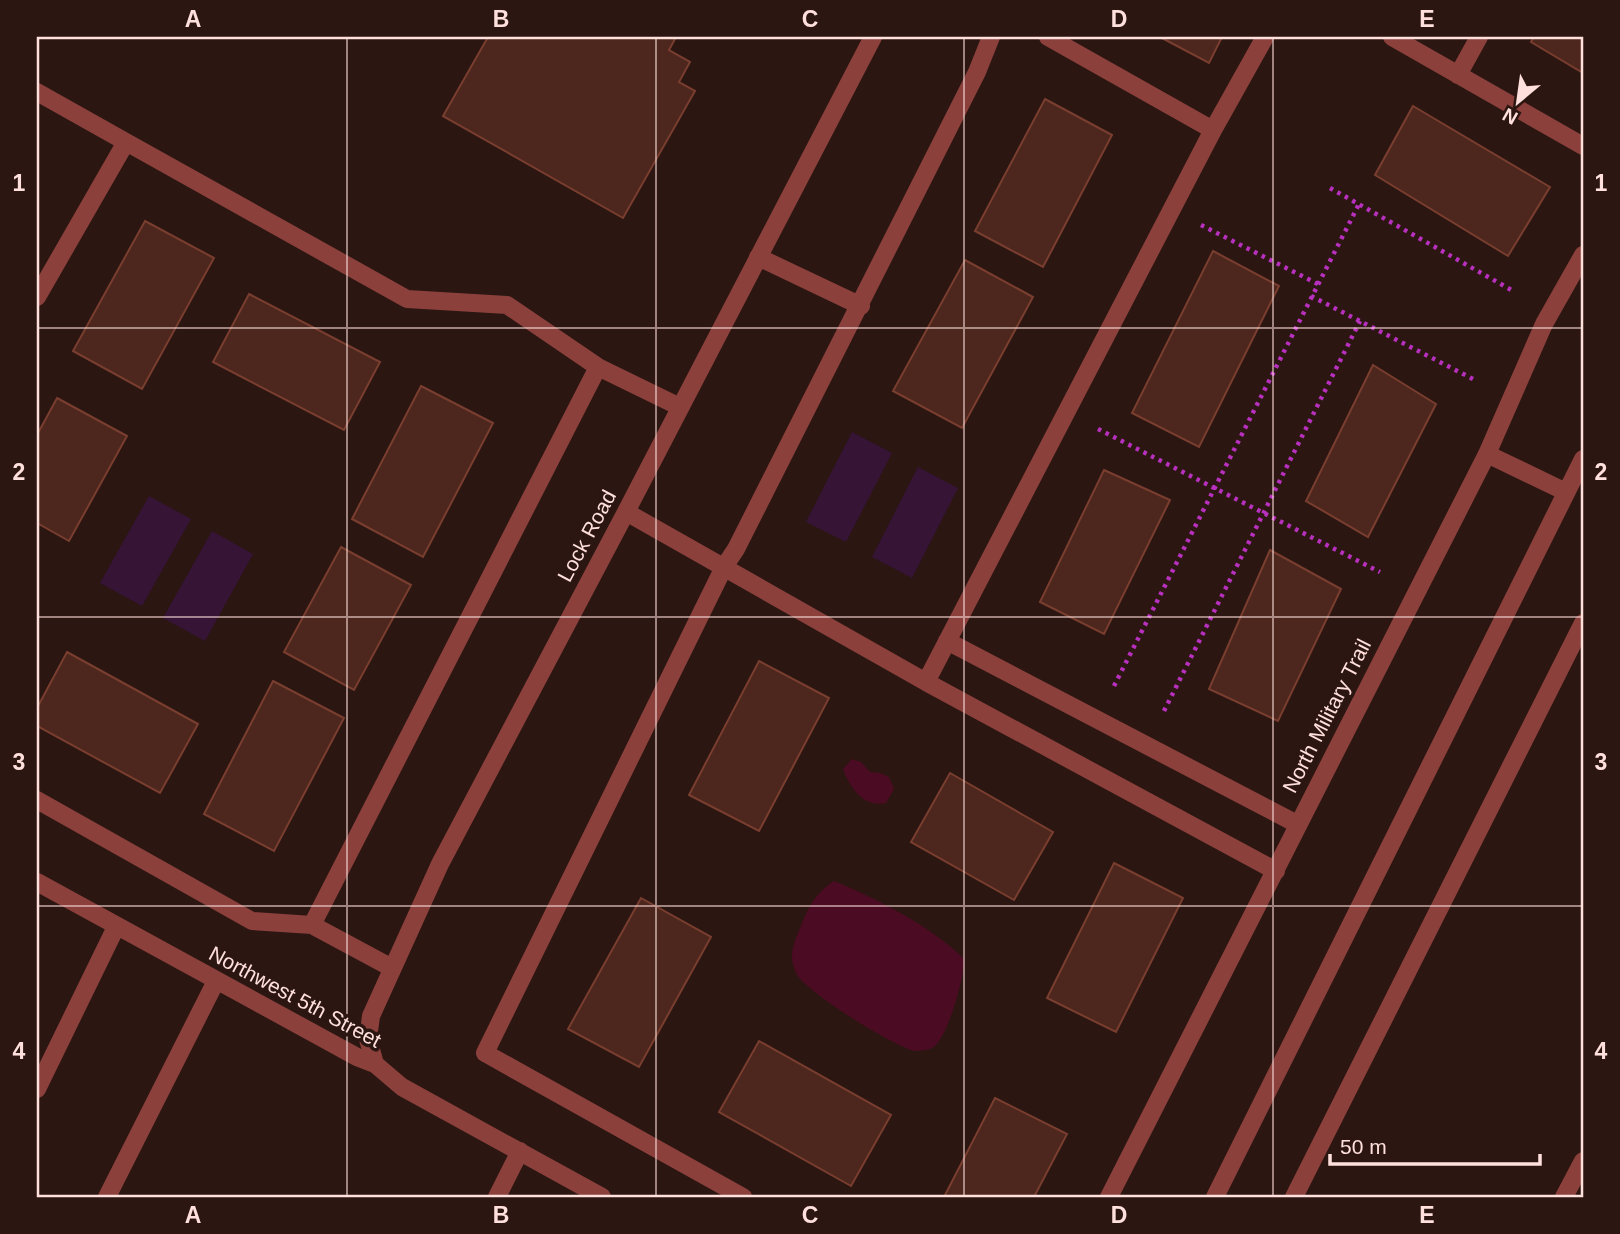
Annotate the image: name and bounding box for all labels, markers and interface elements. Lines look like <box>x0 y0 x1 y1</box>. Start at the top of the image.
text: A <box>185 6 201 32</box>
text: B <box>493 6 509 32</box>
text: C <box>802 6 818 32</box>
text: D <box>1111 6 1127 32</box>
text: E <box>1419 6 1435 32</box>
north arrow <box>1484 66 1554 136</box>
text: N <box>1499 104 1521 129</box>
text: 1 <box>13 170 26 196</box>
text: 1 <box>1595 170 1608 196</box>
text: 2 <box>13 459 25 485</box>
text: 2 <box>1595 459 1607 485</box>
street label: Lock Road <box>553 486 620 585</box>
street label: North Military Trail <box>1278 635 1375 796</box>
text: 3 <box>13 749 25 775</box>
text: 3 <box>1595 749 1607 775</box>
street label: Northwest 5th Street <box>205 941 385 1052</box>
text: 4 <box>13 1038 26 1064</box>
text: 4 <box>1595 1038 1608 1064</box>
scale bar <box>1330 1122 1540 1166</box>
text: 50 m <box>1340 1135 1387 1158</box>
text: A <box>185 1202 201 1228</box>
text: B <box>493 1202 509 1228</box>
text: C <box>802 1202 818 1228</box>
text: D <box>1111 1202 1127 1228</box>
text: E <box>1419 1202 1435 1228</box>

